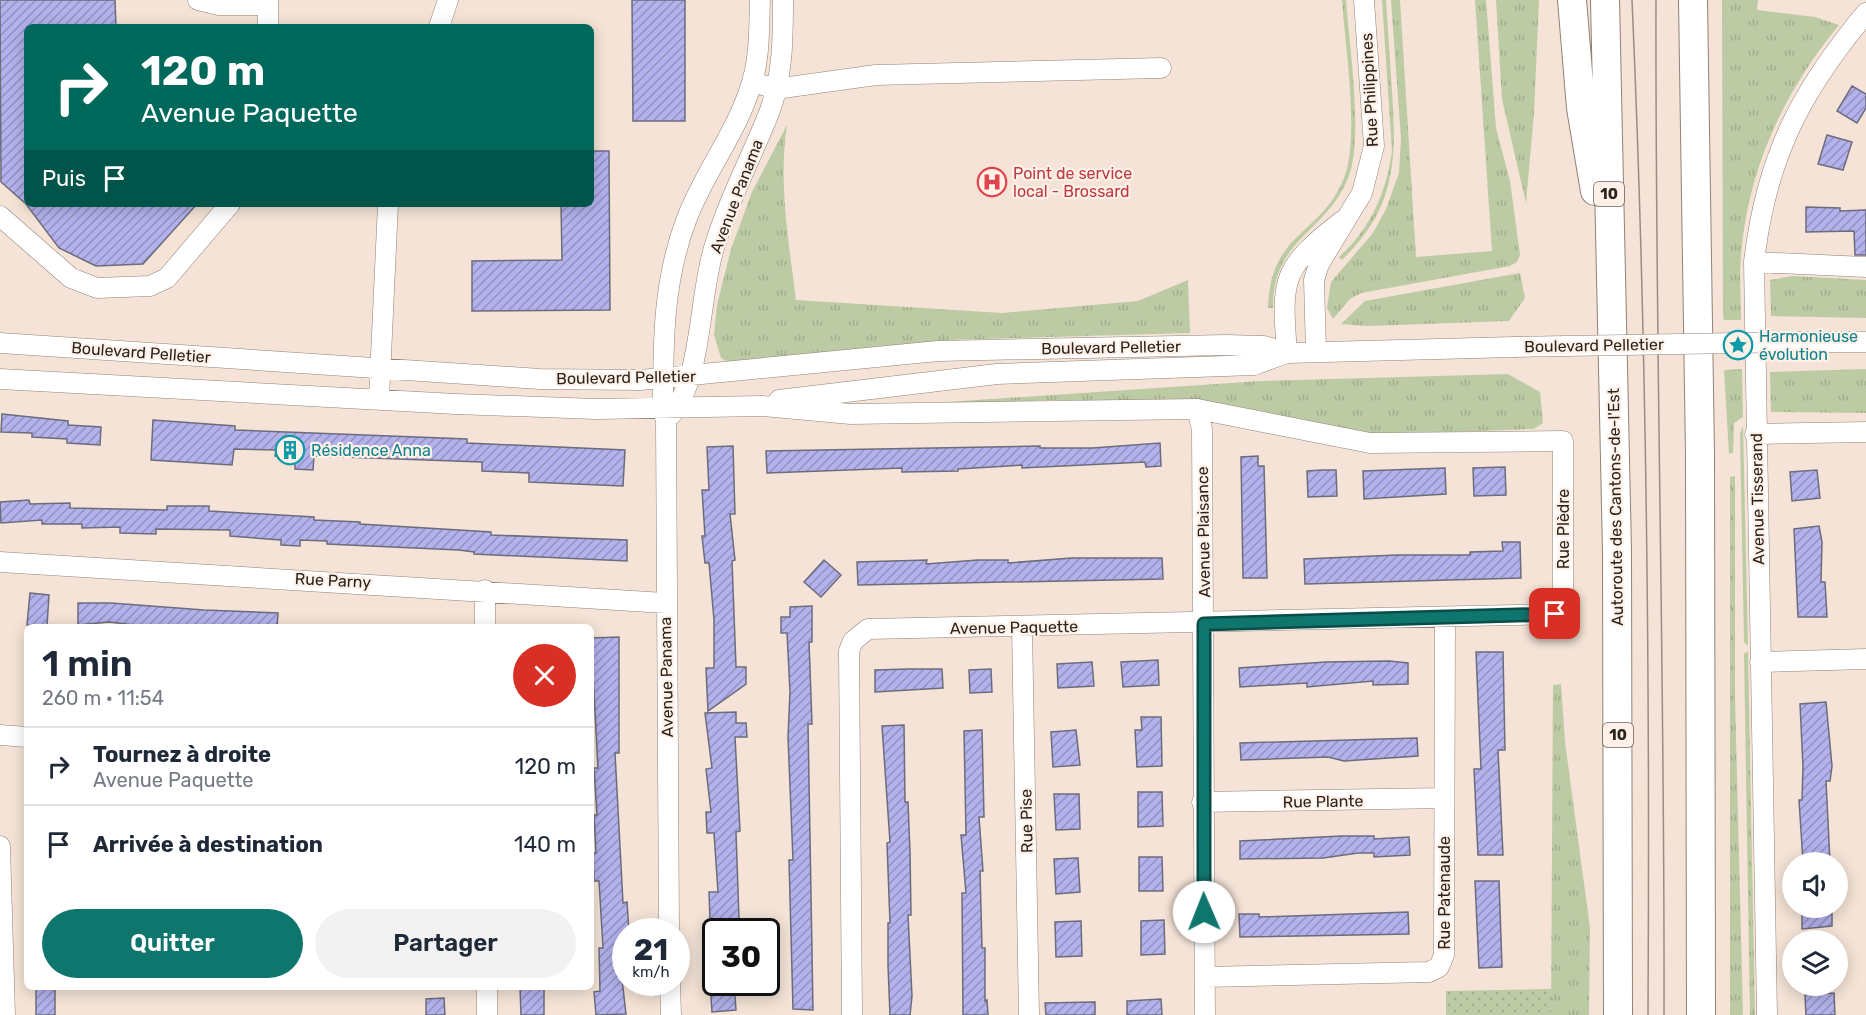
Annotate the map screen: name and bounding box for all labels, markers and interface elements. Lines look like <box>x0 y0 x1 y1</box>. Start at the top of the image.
street label: Rue Philippines <box>1357 32 1382 148</box>
text: 120 m <box>141 46 265 96</box>
icon: right <box>42 48 120 126</box>
text: Avenue Paquette <box>141 97 358 129</box>
street label: Avenue Panama <box>706 137 767 256</box>
icon: arrive <box>98 162 131 195</box>
place label: Point de service local - Brossard <box>1013 164 1132 201</box>
text: Puis <box>42 165 86 192</box>
hospital icon: Point de service local - Brossard <box>976 166 1008 198</box>
road number: 10 <box>1594 182 1624 206</box>
place label: Harmonieuse évolution <box>1759 327 1858 364</box>
place icon: Harmonieuse évolution <box>1722 329 1754 361</box>
street label: Boulevard Pelletier <box>1524 335 1664 356</box>
street label: Boulevard Pelletier <box>1041 337 1181 358</box>
street label: Boulevard Pelletier <box>71 338 211 367</box>
street label: Boulevard Pelletier <box>556 367 696 388</box>
street label: Autoroute des Cantons-de-l'Est <box>1604 388 1627 626</box>
street label: Avenue Tisserand <box>1747 433 1768 565</box>
building icon: Résidence Anna <box>274 434 306 466</box>
place label: Résidence Anna <box>311 441 431 460</box>
street label: Avenue Plaisance <box>1193 466 1214 598</box>
street label: Rue Plèdre <box>1554 489 1573 569</box>
street label: Rue Parny <box>294 569 372 592</box>
pin <box>1529 588 1580 639</box>
icon: arrive <box>1538 597 1571 630</box>
street label: Avenue Panama <box>656 617 677 737</box>
street label: Avenue Paquette <box>950 617 1078 638</box>
text: 1 min <box>42 642 133 685</box>
button: close <box>513 644 576 707</box>
text: 260 m · 11:54 <box>42 686 164 710</box>
road number: 10 <box>1603 723 1633 747</box>
text: Tournez à droite <box>93 741 271 768</box>
icon: right <box>42 750 75 783</box>
text: 120 m <box>515 753 576 780</box>
text: Avenue Paquette <box>93 768 254 792</box>
street label: Rue Pise <box>1016 789 1037 853</box>
street label: Rue Plante <box>1282 791 1364 812</box>
icon: arrive <box>42 828 75 861</box>
text: Arrivée à destination <box>93 831 323 858</box>
text: 140 m <box>514 831 576 858</box>
street label: Rue Patenaude <box>1435 836 1454 950</box>
map controls <box>1782 852 1848 996</box>
button: sound <box>1782 852 1848 918</box>
position arrow <box>1172 880 1236 944</box>
button: Quitter <box>42 909 303 978</box>
button: Partager <box>315 909 576 978</box>
speed limit sign: 30 <box>702 918 780 996</box>
button: layers <box>1782 930 1848 996</box>
text: 21 <box>634 932 668 968</box>
text: km/h <box>632 963 670 981</box>

